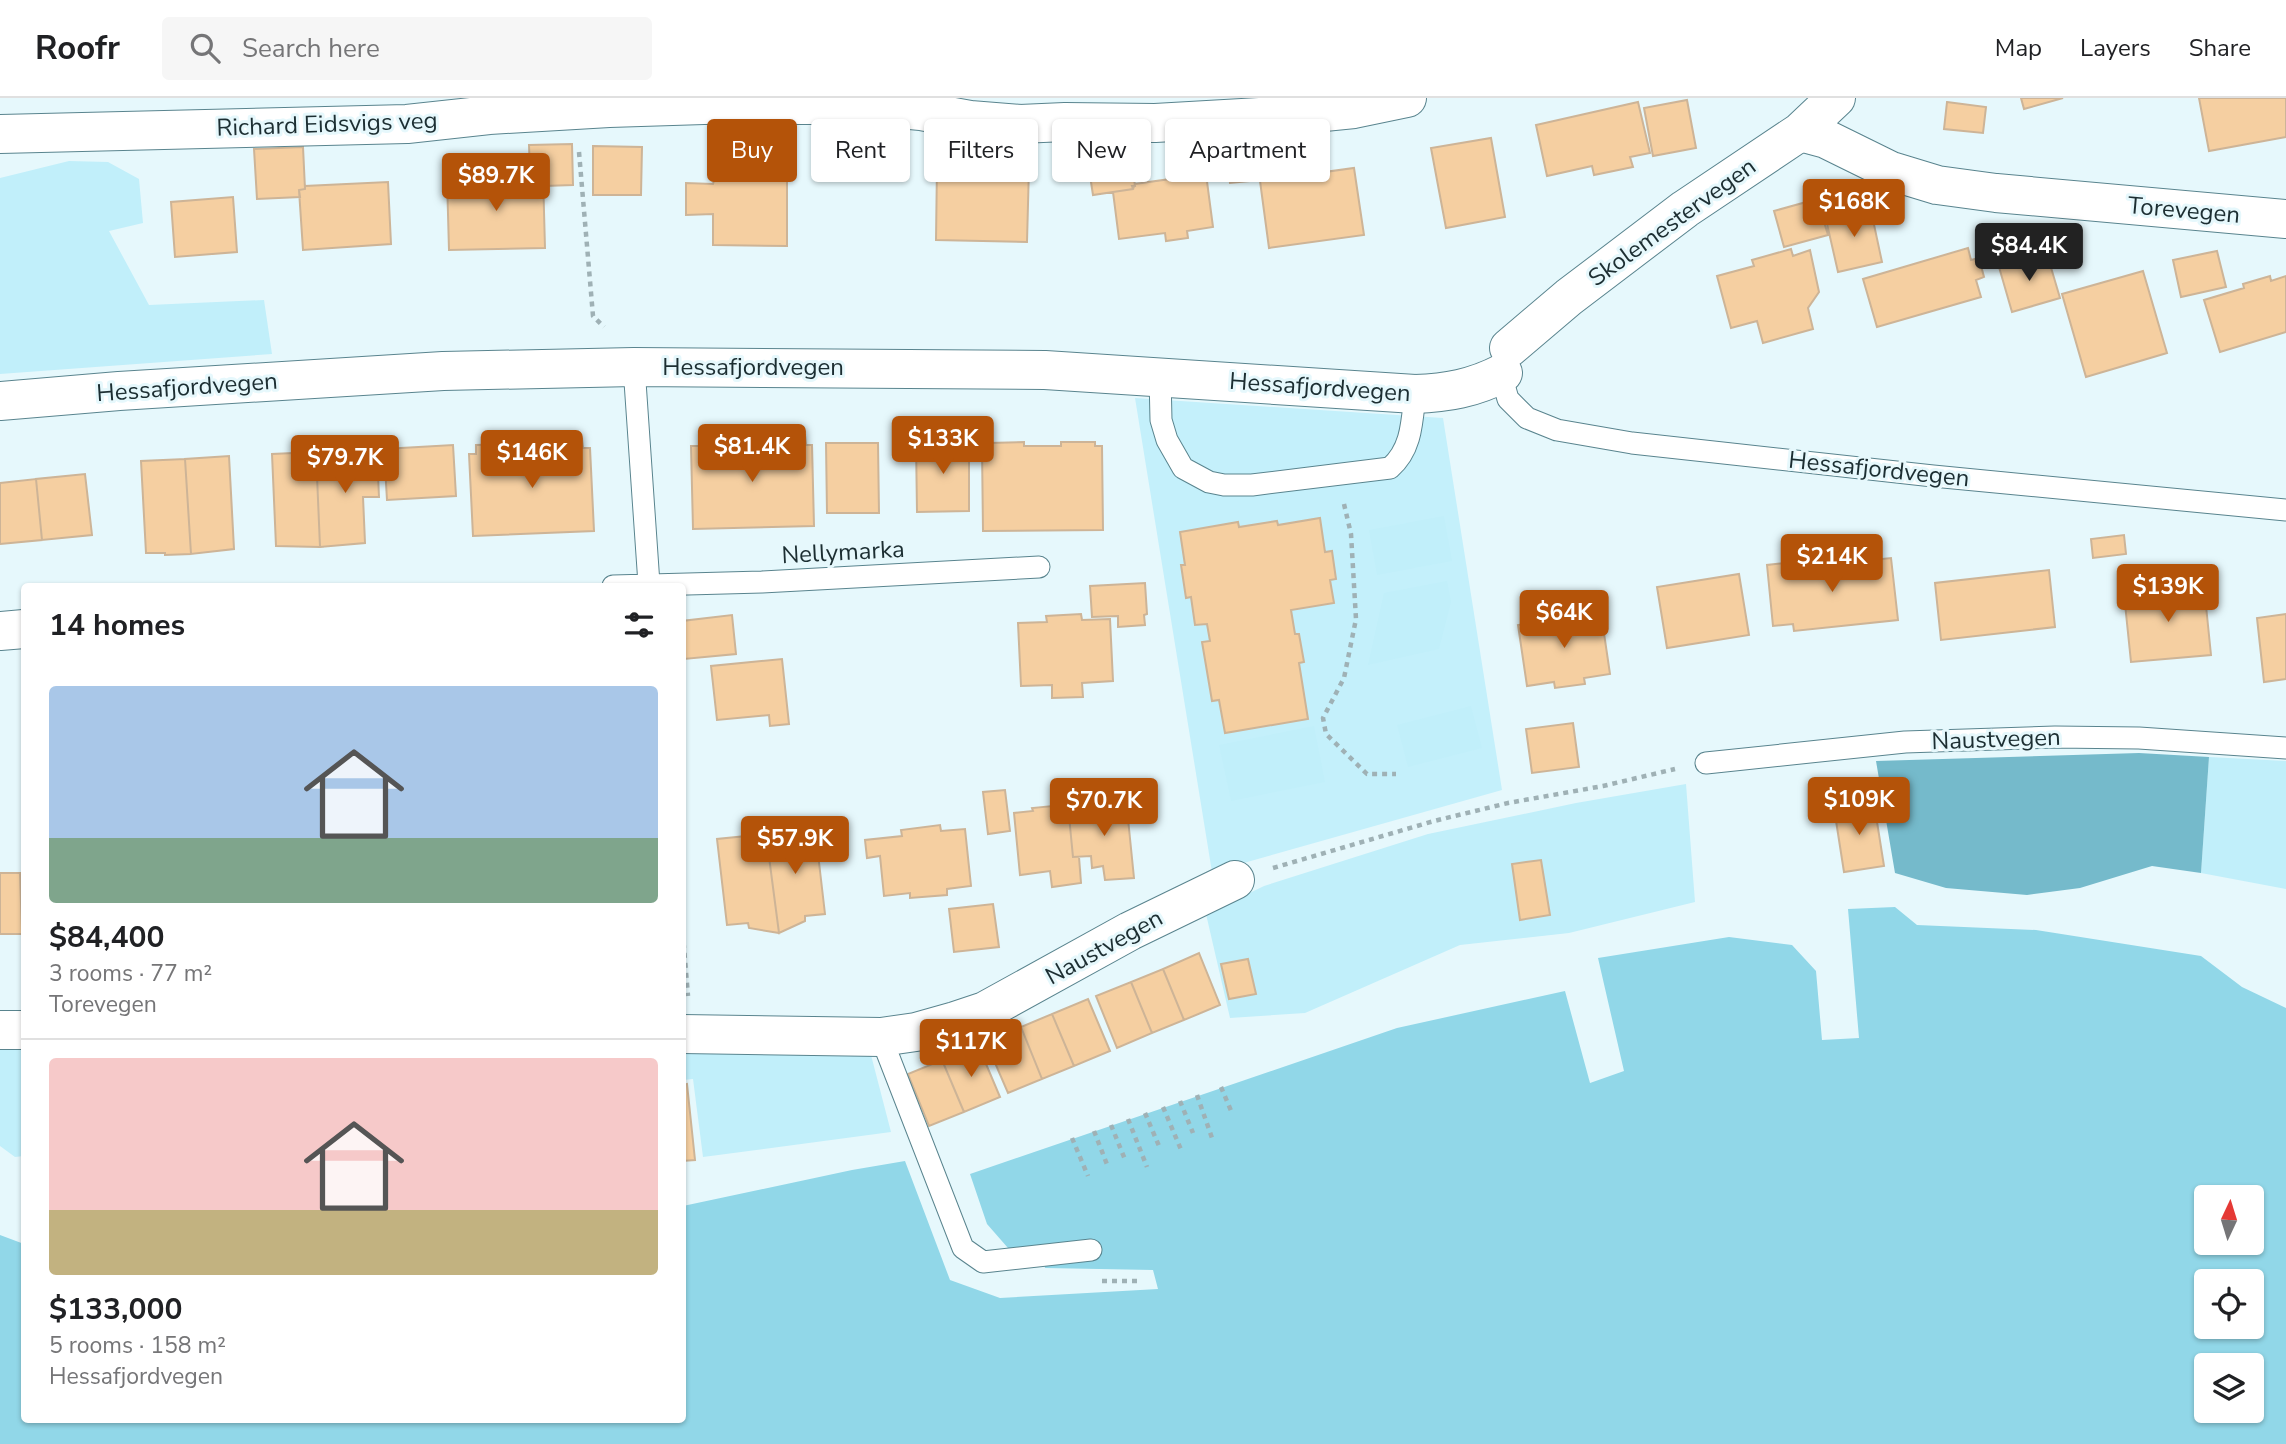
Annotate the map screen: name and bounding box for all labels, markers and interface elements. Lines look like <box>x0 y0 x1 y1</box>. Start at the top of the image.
search box <box>162 17 652 80</box>
text: Roofr <box>35 26 120 71</box>
icon: search <box>186 29 224 67</box>
text: Search here <box>242 31 380 66</box>
text: Map <box>1995 32 2042 64</box>
text: Layers <box>2080 32 2151 64</box>
text: Share <box>2189 32 2251 64</box>
street label: Richard Eidsvigs veg <box>216 104 438 144</box>
chip: Buy <box>707 119 797 182</box>
chip: Rent <box>811 119 910 182</box>
chip: Filters <box>924 119 1038 182</box>
chip: New <box>1052 119 1151 182</box>
chip: Apartment <box>1165 119 1330 182</box>
street label: Skolemestervegen <box>1582 150 1762 294</box>
pin: $89.7K <box>439 153 553 213</box>
text: $89.7K <box>458 160 534 191</box>
pin: $168K <box>1805 180 1903 239</box>
text: $168K <box>1819 186 1889 217</box>
street label: Torevegen <box>2127 189 2241 231</box>
pin: $84.4K <box>1972 223 2086 283</box>
text: $84.4K <box>1991 230 2067 261</box>
street label: Hessafjordvegen <box>662 351 844 383</box>
street label: Hessafjordvegen <box>95 365 279 409</box>
street label: Hessafjordvegen <box>1228 365 1412 409</box>
pin: $133K <box>894 416 992 476</box>
text: $133K <box>908 423 978 454</box>
pin: $81.4K <box>695 424 809 484</box>
pin: $146K <box>483 430 581 490</box>
text: $81.4K <box>714 431 790 462</box>
pin: $79.7K <box>288 436 402 495</box>
text: $146K <box>497 437 567 468</box>
text: $79.7K <box>307 442 383 473</box>
street label: Hessafjordvegen <box>1787 444 1971 494</box>
street label: Nellymarka <box>781 533 905 571</box>
pin: $214K <box>1783 534 1881 594</box>
text: $214K <box>1797 541 1867 572</box>
pin: $139K <box>2119 564 2217 624</box>
text: $139K <box>2133 571 2203 602</box>
pin: $64K <box>1523 590 1605 650</box>
text: $64K <box>1536 597 1592 628</box>
text: 14 homes <box>49 605 185 646</box>
icon: filters <box>620 606 658 644</box>
street label: Naustvegen <box>1931 721 2061 757</box>
icon: home <box>291 731 417 857</box>
pin: $70.7K <box>1047 778 1161 838</box>
pin: $109K <box>1810 778 1908 837</box>
text: $109K <box>1824 784 1894 815</box>
text: $70.7K <box>1066 785 1142 816</box>
pin: $57.9K <box>738 816 852 876</box>
text: $57.9K <box>757 823 833 854</box>
street label: Naustvegen <box>1040 902 1168 992</box>
text: $84,400 <box>49 917 164 958</box>
text: 3 rooms · 77 m² <box>49 958 212 989</box>
text: Torevegen <box>49 989 157 1020</box>
pin: $117K <box>922 1020 1020 1079</box>
text: $117K <box>936 1026 1006 1057</box>
icon: home <box>291 1103 417 1229</box>
north arrow <box>2194 1185 2264 1255</box>
map controls <box>2194 1185 2264 1423</box>
button: locate <box>2194 1269 2264 1339</box>
text: $133,000 <box>49 1289 182 1330</box>
text: 5 rooms · 158 m² <box>49 1330 226 1361</box>
button: layers <box>2194 1353 2264 1423</box>
text: Hessafjordvegen <box>49 1361 223 1392</box>

